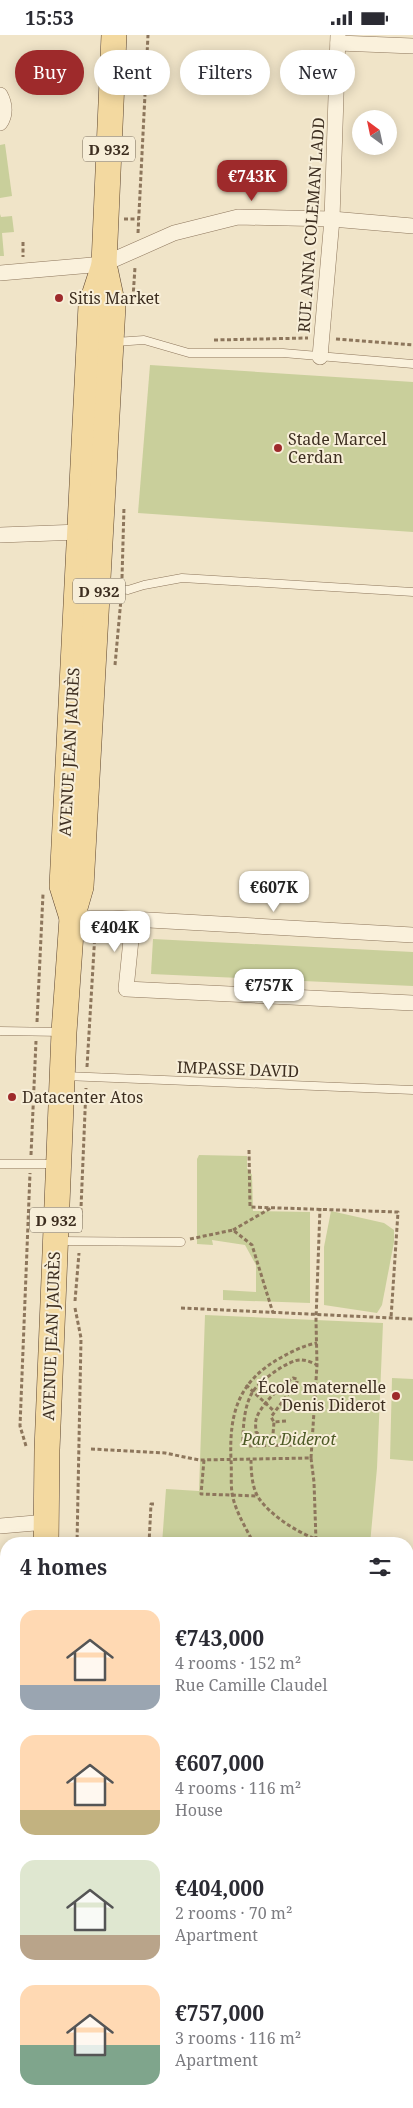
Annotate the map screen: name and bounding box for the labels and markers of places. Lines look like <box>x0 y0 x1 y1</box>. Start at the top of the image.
pin: €743K <box>217 159 287 202</box>
place label: Sitis Market <box>69 287 160 309</box>
marker: Sitis Market <box>53 292 65 304</box>
place label: Stade Marcel Cerdan <box>288 428 387 468</box>
marker: Stade Marcel Cerdan <box>272 442 284 454</box>
pin: €607K <box>239 871 309 913</box>
pin: €404K <box>80 911 150 953</box>
pin: €757K <box>234 969 304 1011</box>
place label: Datacenter Atos <box>22 1086 143 1108</box>
marker: Datacenter Atos <box>6 1091 18 1103</box>
place label: École maternelle Denis Diderot <box>258 1376 386 1416</box>
marker: École maternelle Denis Diderot <box>390 1390 402 1402</box>

